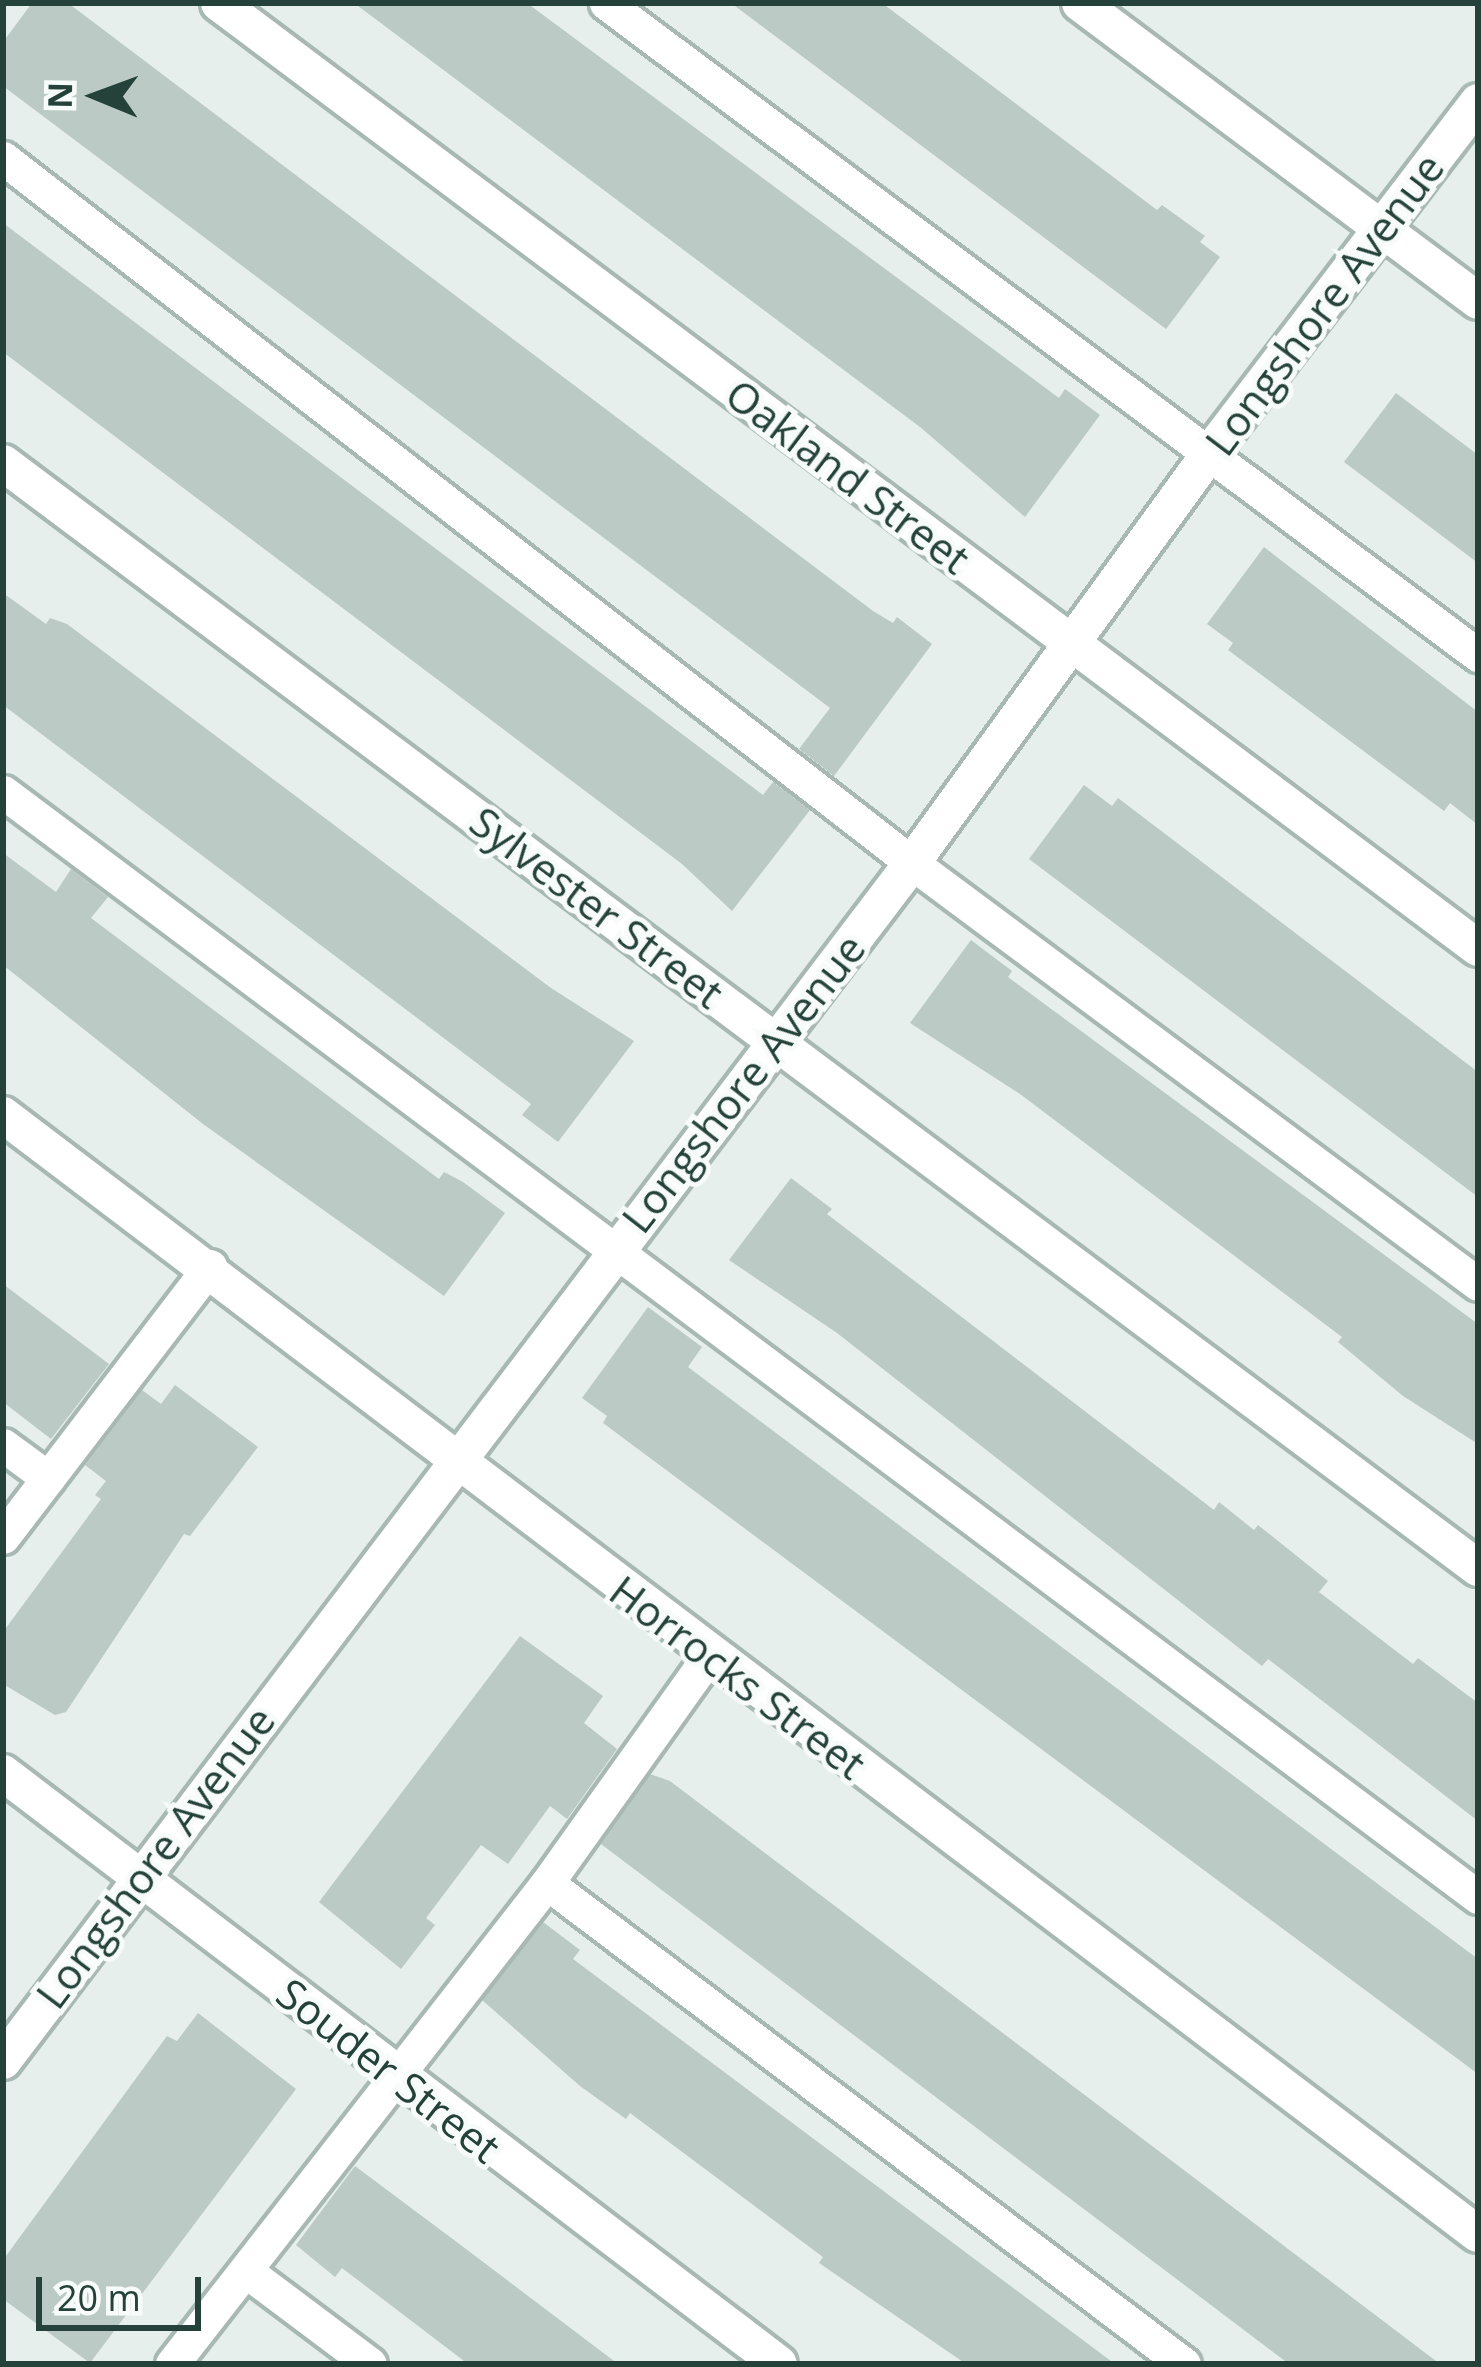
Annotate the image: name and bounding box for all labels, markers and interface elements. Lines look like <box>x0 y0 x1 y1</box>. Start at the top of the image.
north arrow <box>36 36 156 156</box>
text: N <box>37 82 82 109</box>
street label: Longshore Avenue <box>1194 143 1454 465</box>
street label: Oakland Street <box>716 368 980 584</box>
street label: Sylvester Street <box>461 796 733 1018</box>
street label: Longshore Avenue <box>611 924 875 1242</box>
street label: Horrocks Street <box>601 1565 875 1789</box>
street label: Longshore Avenue <box>25 1696 285 2018</box>
street label: Souder Street <box>268 1967 510 2173</box>
scale bar <box>42 2253 207 2327</box>
text: 20 m <box>57 2273 141 2322</box>

